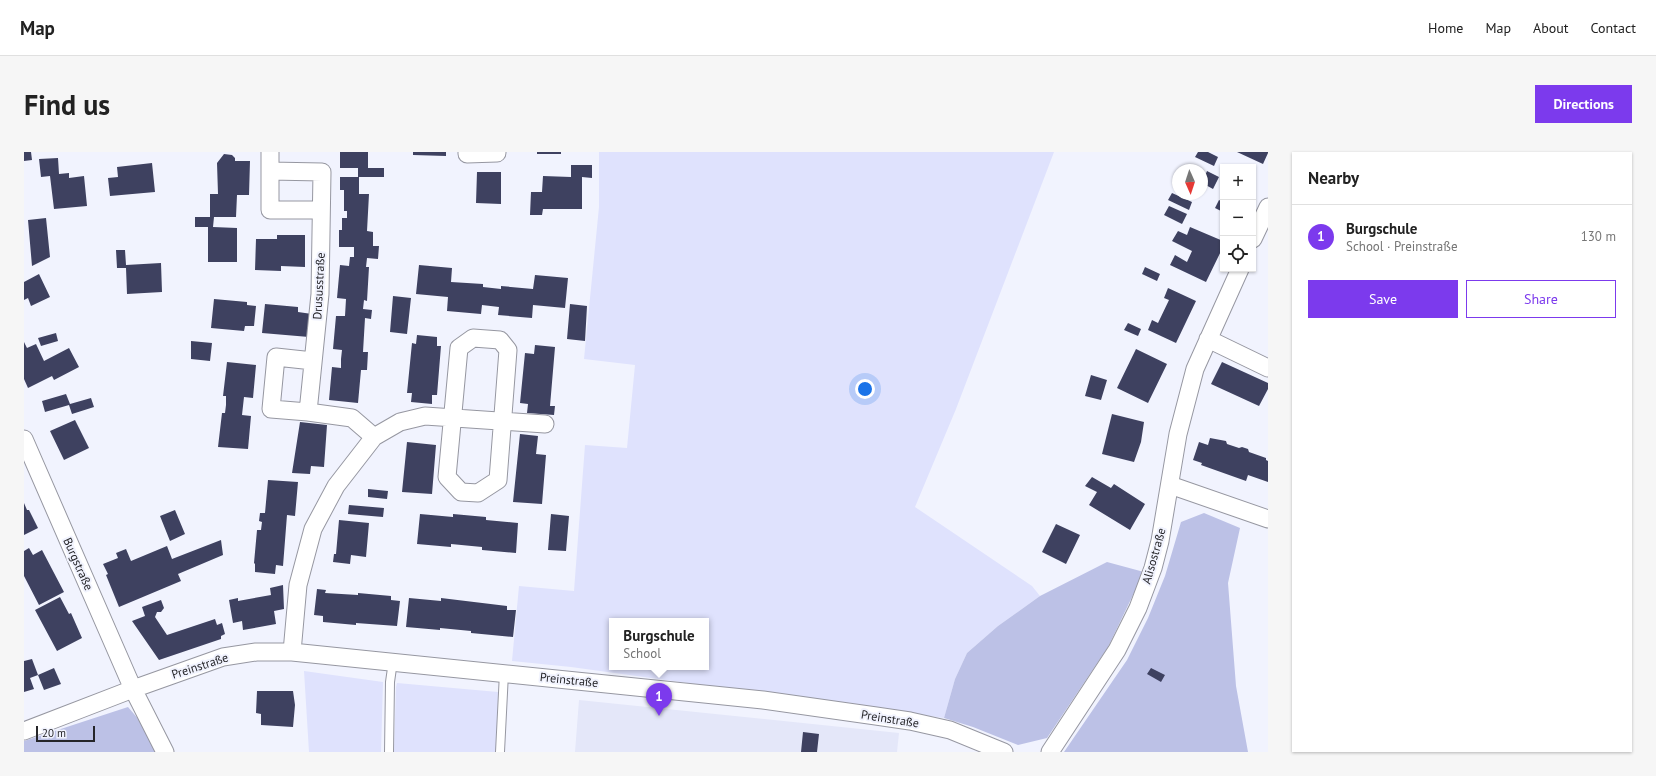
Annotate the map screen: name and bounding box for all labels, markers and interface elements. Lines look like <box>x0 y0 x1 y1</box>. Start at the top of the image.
text: Map <box>20 16 55 40</box>
text: Home <box>1428 19 1463 37</box>
text: Map <box>1485 19 1511 37</box>
text: About <box>1533 19 1569 37</box>
text: Contact <box>1591 19 1636 37</box>
button: Directions <box>1535 85 1632 123</box>
text: Find us <box>24 86 110 123</box>
north arrow <box>1172 164 1208 200</box>
map controls <box>1220 164 1256 272</box>
button: + <box>1220 164 1256 200</box>
text: Nearby <box>1308 167 1359 189</box>
button: − <box>1220 200 1256 236</box>
text: Burgschule <box>1346 219 1417 238</box>
text: 1 <box>1317 228 1325 245</box>
text: 130 m <box>1581 228 1616 245</box>
button: locate <box>1220 236 1256 272</box>
text: School · Preinstraße <box>1346 238 1458 255</box>
street label: Drususstraße <box>309 252 328 320</box>
button: Save <box>1308 280 1458 318</box>
button: Share <box>1466 280 1616 318</box>
your location <box>855 379 875 399</box>
street label: Alisostraße <box>1138 526 1169 586</box>
street label: Burgstraße <box>60 535 97 593</box>
popup <box>609 618 709 670</box>
text: Burgschule <box>623 626 695 645</box>
text: School <box>623 645 661 662</box>
street label: Preinstraße <box>170 649 230 682</box>
street label: Preinstraße <box>539 669 599 690</box>
pin: 1 <box>646 683 672 716</box>
street label: Preinstraße <box>860 707 920 730</box>
scale bar <box>36 724 95 743</box>
text: 20 m <box>42 726 66 740</box>

